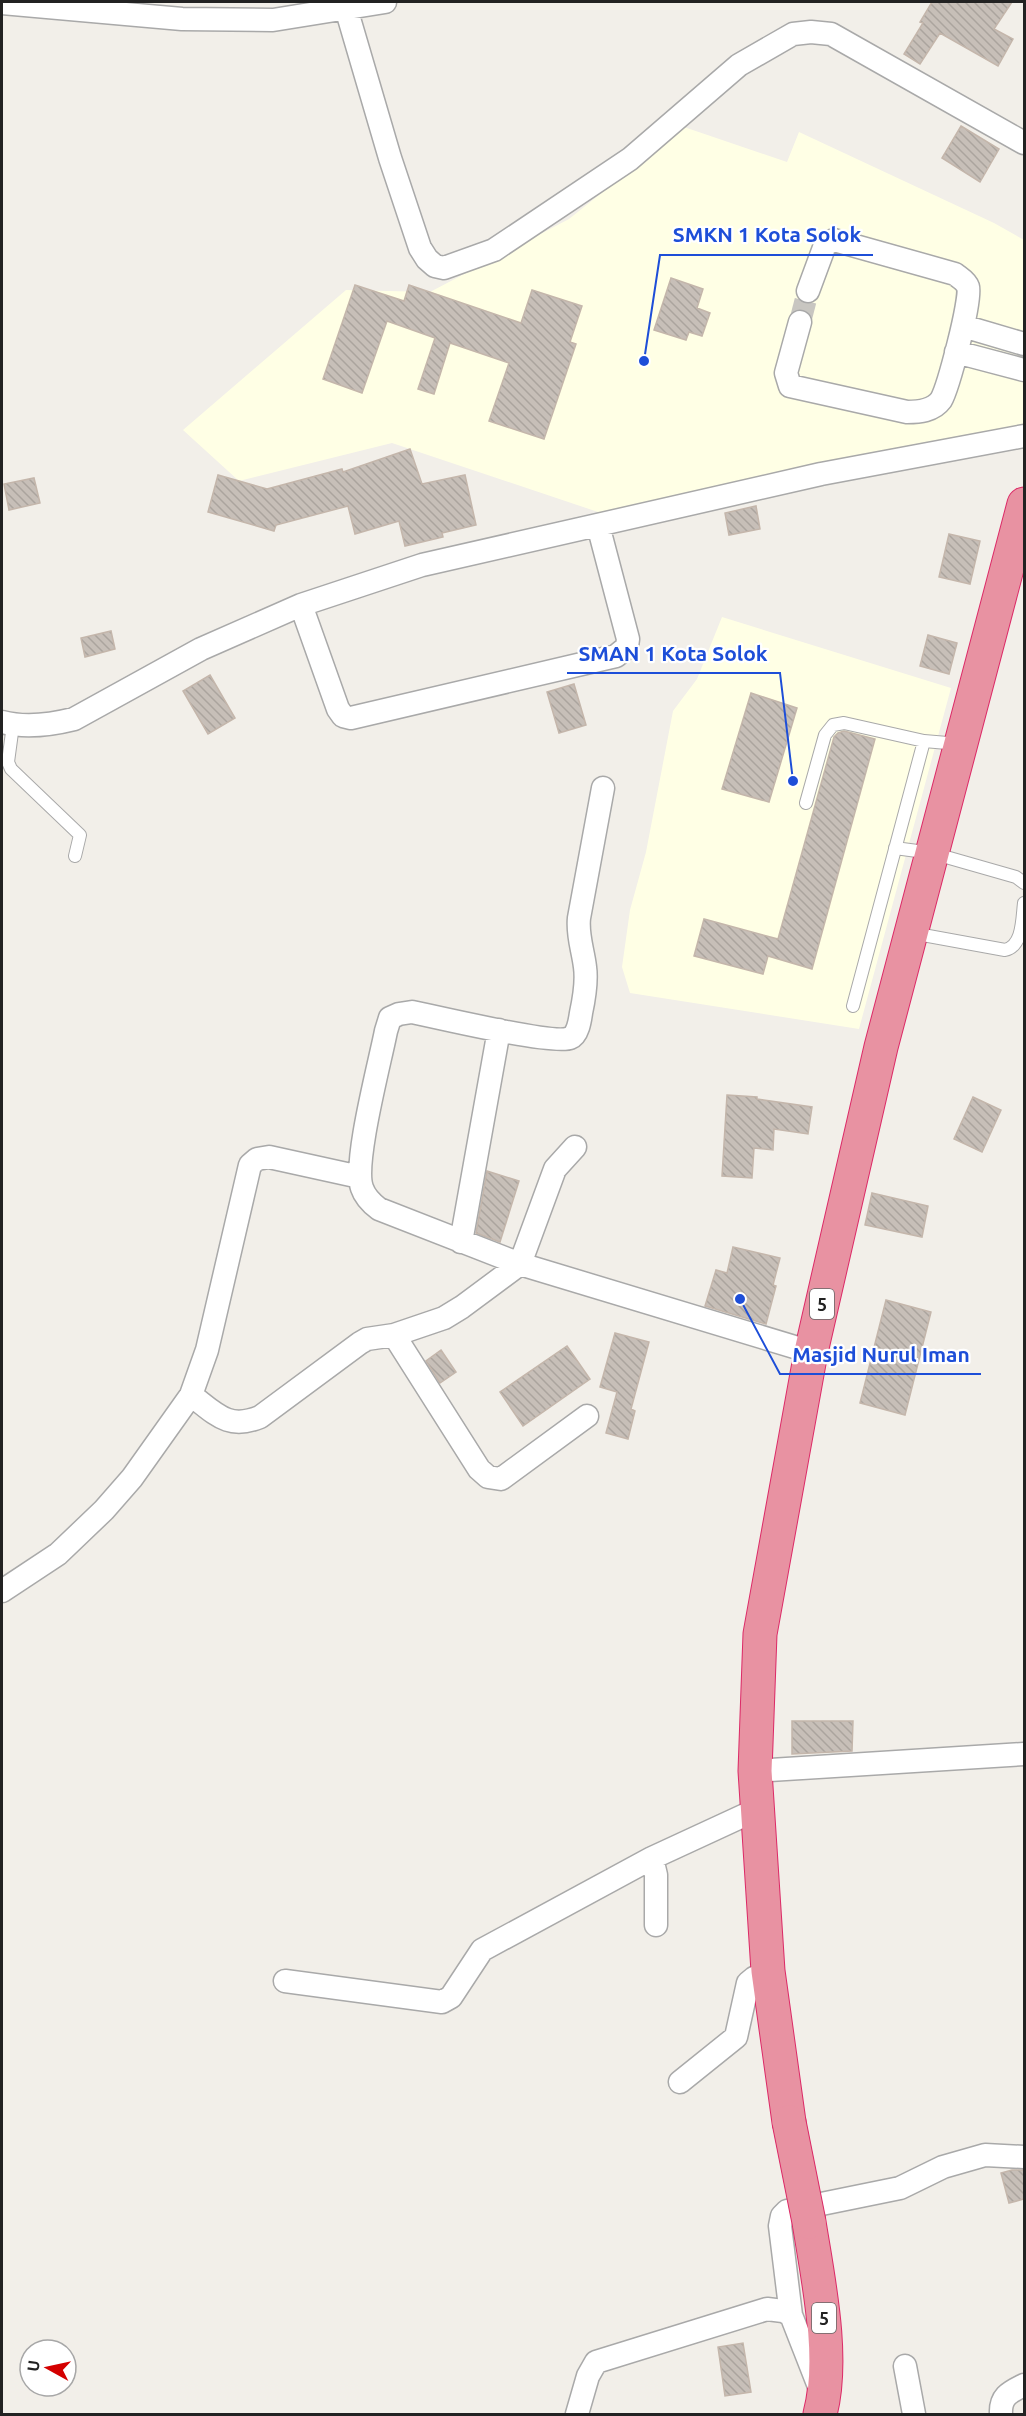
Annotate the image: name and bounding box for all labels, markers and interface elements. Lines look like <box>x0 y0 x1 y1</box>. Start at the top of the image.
callout: SMKN 1 Kota Solok <box>660 216 873 255</box>
text: SMKN 1 Kota Solok <box>673 222 861 246</box>
callout: SMAN 1 Kota Solok <box>567 634 780 673</box>
text: SMAN 1 Kota Solok <box>578 641 768 665</box>
road number: 5 <box>810 1289 834 1319</box>
callout: Masjid Nurul Iman <box>780 1335 981 1374</box>
text: Masjid Nurul Iman <box>792 1342 970 1366</box>
road number: 5 <box>812 2303 836 2333</box>
north arrow <box>18 2338 78 2398</box>
text: U <box>23 2359 43 2373</box>

